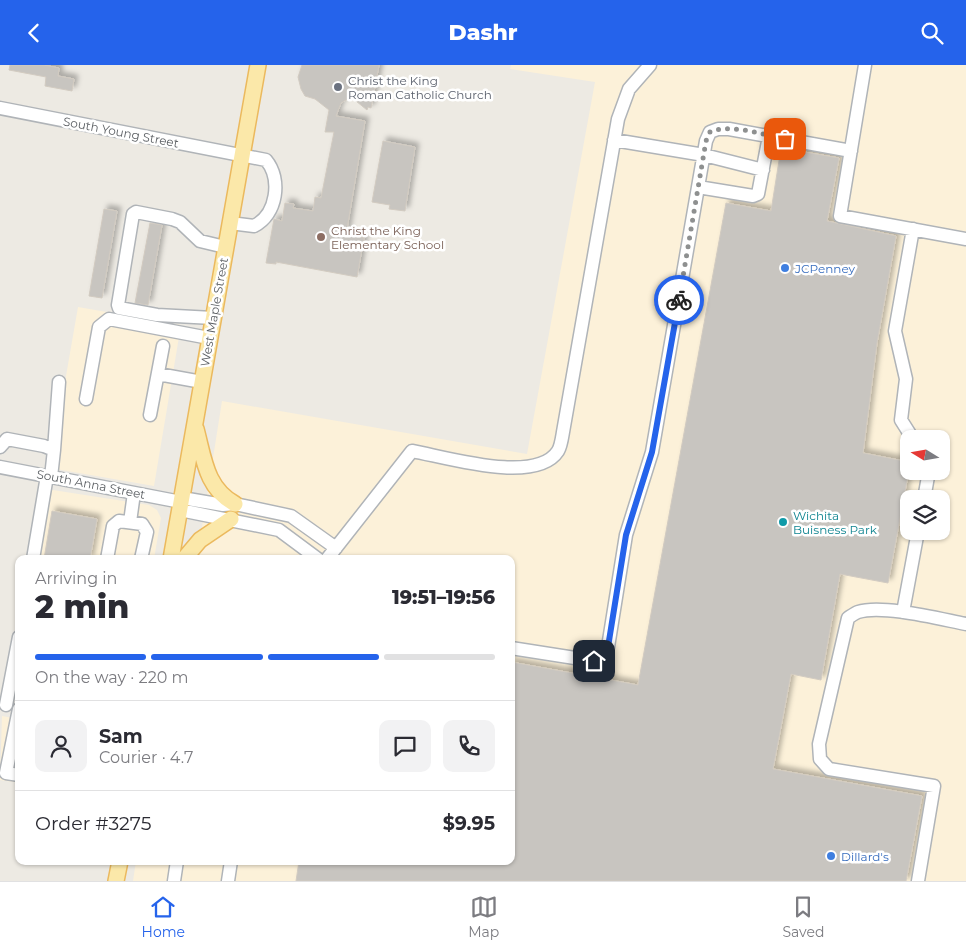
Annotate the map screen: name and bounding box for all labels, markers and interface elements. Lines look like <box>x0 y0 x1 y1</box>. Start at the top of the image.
icon: back <box>20 19 48 47</box>
text: Dashr <box>448 19 518 46</box>
icon: search <box>918 19 946 47</box>
place label: Christ the King Roman Catholic Church <box>348 73 492 102</box>
marker: Christ the King Roman Catholic Church <box>332 81 344 93</box>
street label: South Young Street <box>62 113 180 151</box>
pin <box>764 118 806 160</box>
icon: bag <box>771 125 799 153</box>
place label: Christ the King Elementary School <box>331 223 444 252</box>
marker: Christ the King Elementary School <box>315 231 327 243</box>
street label: West Maple Street <box>197 256 231 368</box>
place label: JCPenney <box>794 261 856 276</box>
marker: JCPenney <box>779 262 791 274</box>
courier <box>654 275 704 325</box>
icon: bike <box>665 286 693 314</box>
north arrow <box>900 430 950 480</box>
map controls <box>900 430 950 540</box>
street label: South Anna Street <box>35 466 147 502</box>
button: layers <box>900 490 950 540</box>
place label: Wichita Buisness Park <box>793 508 878 537</box>
marker: Wichita Buisness Park <box>777 516 789 528</box>
text: Arriving in <box>35 569 117 588</box>
text: 19:51–19:56 <box>392 586 495 609</box>
text: 2 min <box>35 587 129 626</box>
pin <box>573 640 615 682</box>
icon: home <box>580 647 608 675</box>
text: On the way · 220 m <box>35 668 188 687</box>
button: person <box>35 720 87 772</box>
button: chat <box>379 720 431 772</box>
button: phone <box>443 720 495 772</box>
text: Sam <box>99 725 143 748</box>
text: Courier · 4.7 <box>99 748 193 767</box>
text: Order #3275 <box>35 812 151 835</box>
text: $9.95 <box>443 812 495 835</box>
place label: Dillard's <box>841 849 889 864</box>
marker: Dillard's <box>825 850 837 862</box>
tab: Home <box>142 893 185 941</box>
tab: Map <box>468 893 499 941</box>
tab: Saved <box>782 893 824 941</box>

